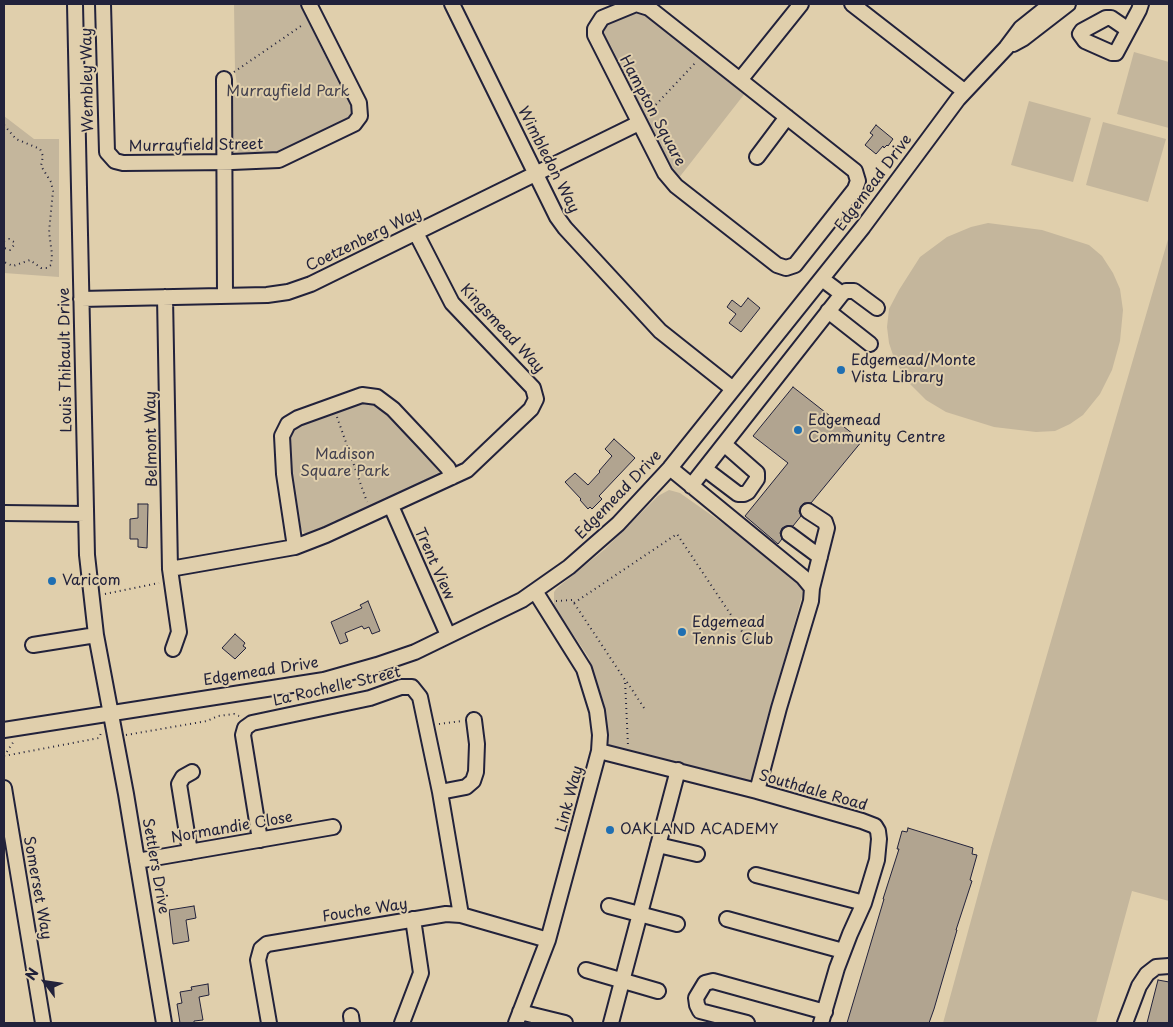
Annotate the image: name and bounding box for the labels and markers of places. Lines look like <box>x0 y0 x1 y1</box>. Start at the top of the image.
place label: Edgemead/Monte Vista Library <box>851 352 976 387</box>
marker: Edgemead/Monte Vista Library <box>835 364 847 376</box>
place label: Edgemead Community Centre <box>808 412 946 447</box>
marker: Edgemead Community Centre <box>792 424 804 436</box>
place label: Varicom <box>62 572 121 590</box>
marker: Varicom <box>46 575 58 587</box>
place label: Edgemead Tennis Club <box>692 614 773 649</box>
marker: Edgemead Tennis Club <box>676 626 688 638</box>
place label: OAKLAND ACADEMY <box>620 821 778 839</box>
marker: OAKLAND ACADEMY <box>604 824 616 836</box>

